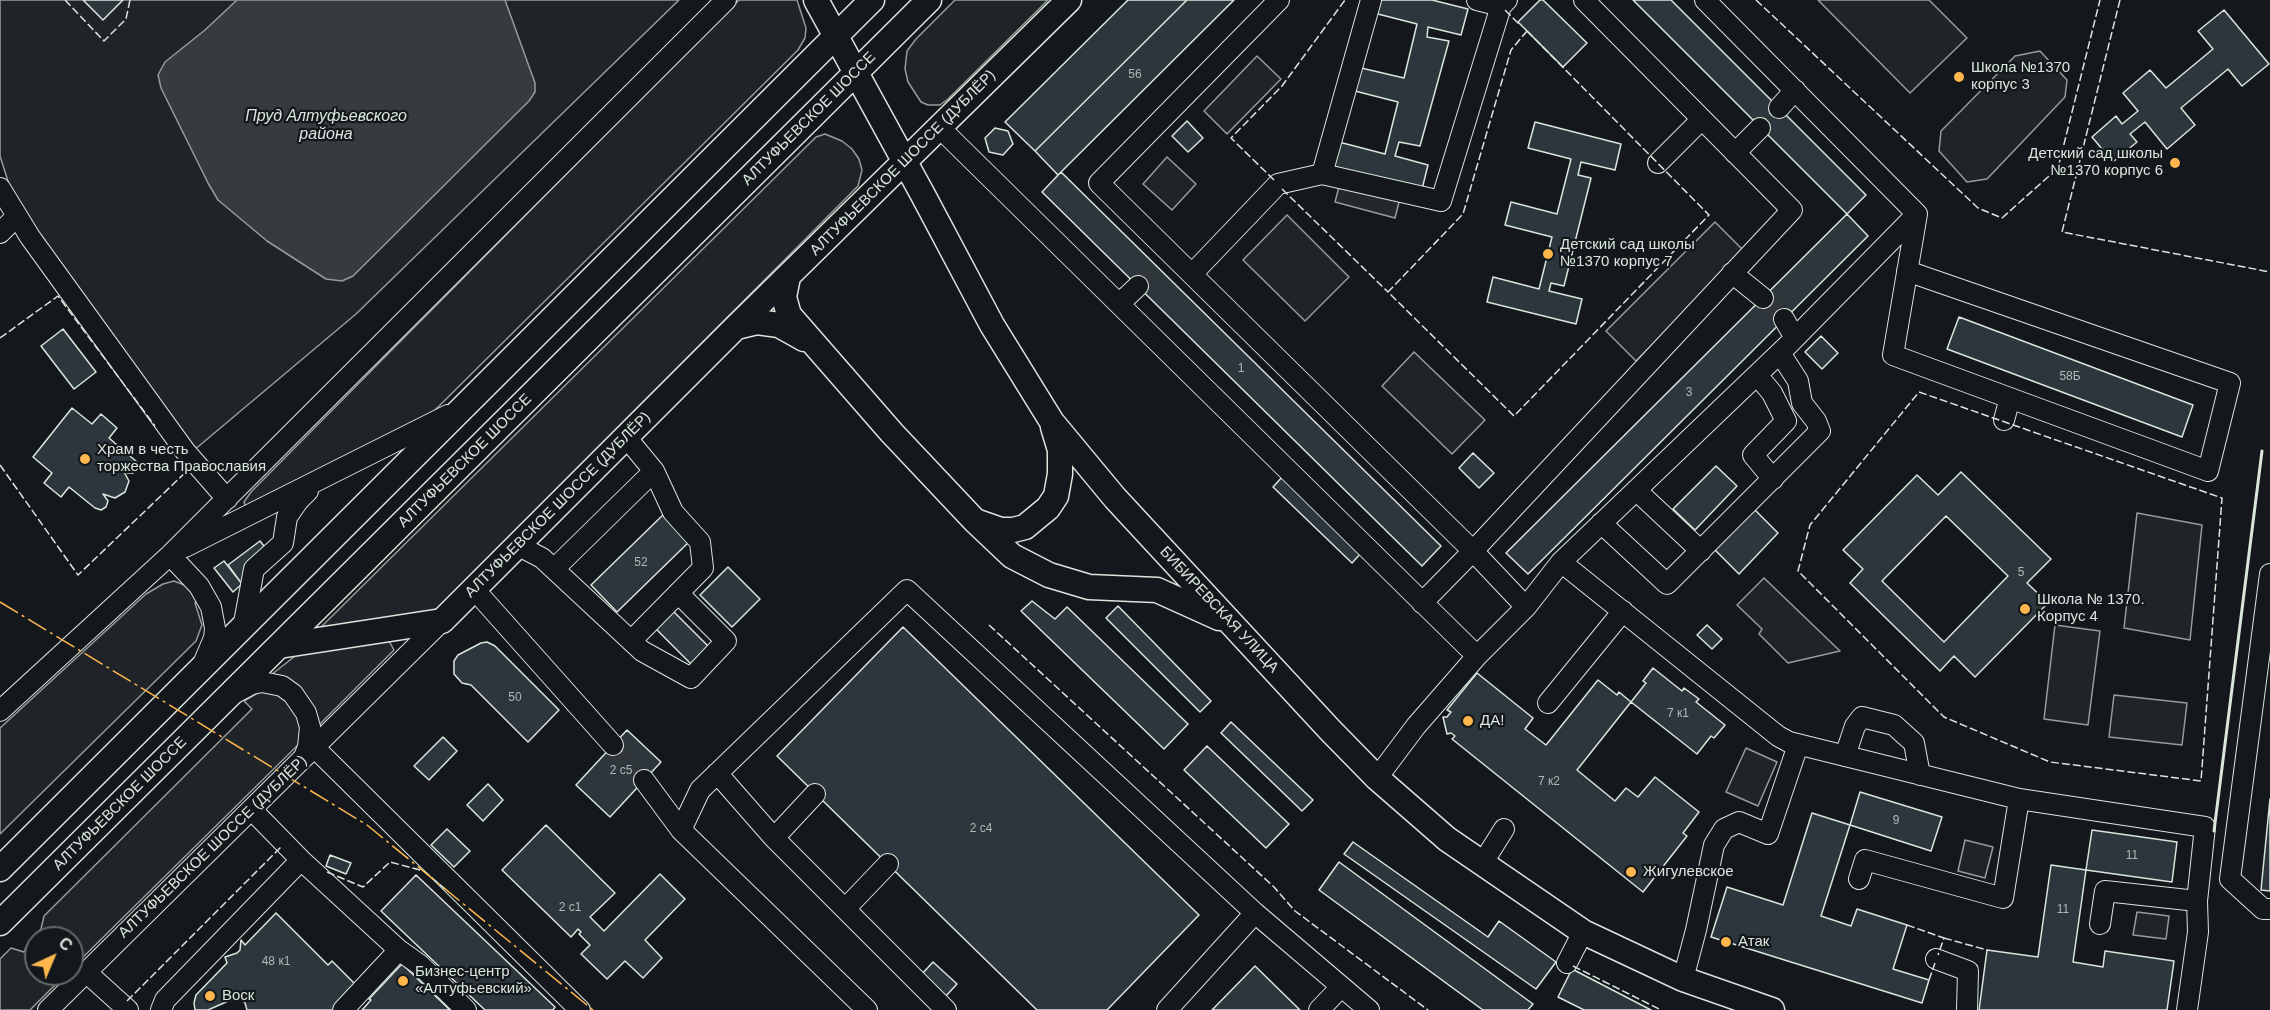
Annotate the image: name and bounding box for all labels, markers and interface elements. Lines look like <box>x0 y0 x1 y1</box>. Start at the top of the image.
street label: АЛТУФЬЕВСКОЕ ШОССЕ <box>738 48 880 190</box>
place label: Школа №1370 корпус 3 <box>1971 59 2070 94</box>
street label: АЛТУФЬЕВСКОЕ ШОССЕ (ДУБЛЁР) <box>806 66 1000 260</box>
house number: 56 <box>1128 68 1142 82</box>
marker: Школа №1370 корпус 3 <box>1952 70 1966 84</box>
water label: Пруд Алтуфьевского района <box>245 107 407 145</box>
place label: Детский сад школы №1370 корпус 6 <box>2028 145 2163 180</box>
marker: Детский сад школы №1370 корпус 6 <box>2168 156 2182 170</box>
place label: Детский сад школы №1370 корпус 7 <box>1560 236 1695 271</box>
marker: Детский сад школы №1370 корпус 7 <box>1541 247 1555 261</box>
house number: 1 <box>1238 362 1244 376</box>
house number: 58Б <box>2059 370 2081 384</box>
house number: 3 <box>1686 386 1692 400</box>
street label: АЛТУФЬЕВСКОЕ ШОССЕ <box>394 390 536 532</box>
street label: АЛТУФЬЕВСКОЕ ШОССЕ (ДУБЛЁР) <box>461 408 655 602</box>
place label: Храм в честь торжества Православия <box>97 441 266 476</box>
marker: Храм в честь торжества Православия <box>78 452 92 466</box>
street label: БИБИРЕВСКАЯ УЛИЦА <box>1156 543 1282 677</box>
house number: 52 <box>634 556 648 570</box>
house number: 5 <box>2018 566 2024 580</box>
place label: Школа № 1370. Корпус 4 <box>2037 591 2145 626</box>
marker: Школа № 1370. Корпус 4 <box>2018 602 2032 616</box>
house number: 50 <box>508 691 522 705</box>
house number: 7 к1 <box>1667 707 1689 721</box>
place label: ДА! <box>1480 712 1504 730</box>
marker: ДА! <box>1461 714 1475 728</box>
street label: АЛТУФЬЕВСКОЕ ШОССЕ <box>49 733 191 875</box>
street label: АЛТУФЬЕВСКОЕ ШОССЕ (ДУБЛЁР) <box>115 752 311 942</box>
house number: 2 с5 <box>610 764 632 778</box>
house number: 7 к2 <box>1538 775 1560 789</box>
house number: 9 <box>1893 814 1899 828</box>
house number: 2 с4 <box>970 822 992 836</box>
house number: 11 <box>2126 849 2138 863</box>
place label: Жигулевское <box>1643 863 1734 881</box>
marker: Жигулевское <box>1624 865 1638 879</box>
house number: 2 с1 <box>559 901 581 915</box>
house number: 11 <box>2057 903 2069 917</box>
north arrow <box>24 926 84 986</box>
place label: Атак <box>1738 933 1769 951</box>
text: С <box>55 934 76 954</box>
marker: Атак <box>1719 935 1733 949</box>
house number: 48 к1 <box>262 955 290 969</box>
place label: Бизнес-центр «Алтуфьевский» <box>415 963 532 998</box>
marker: Бизнес-центр «Алтуфьевский» <box>396 974 410 988</box>
place label: Воск <box>222 987 254 1005</box>
marker: Воск <box>203 989 217 1003</box>

